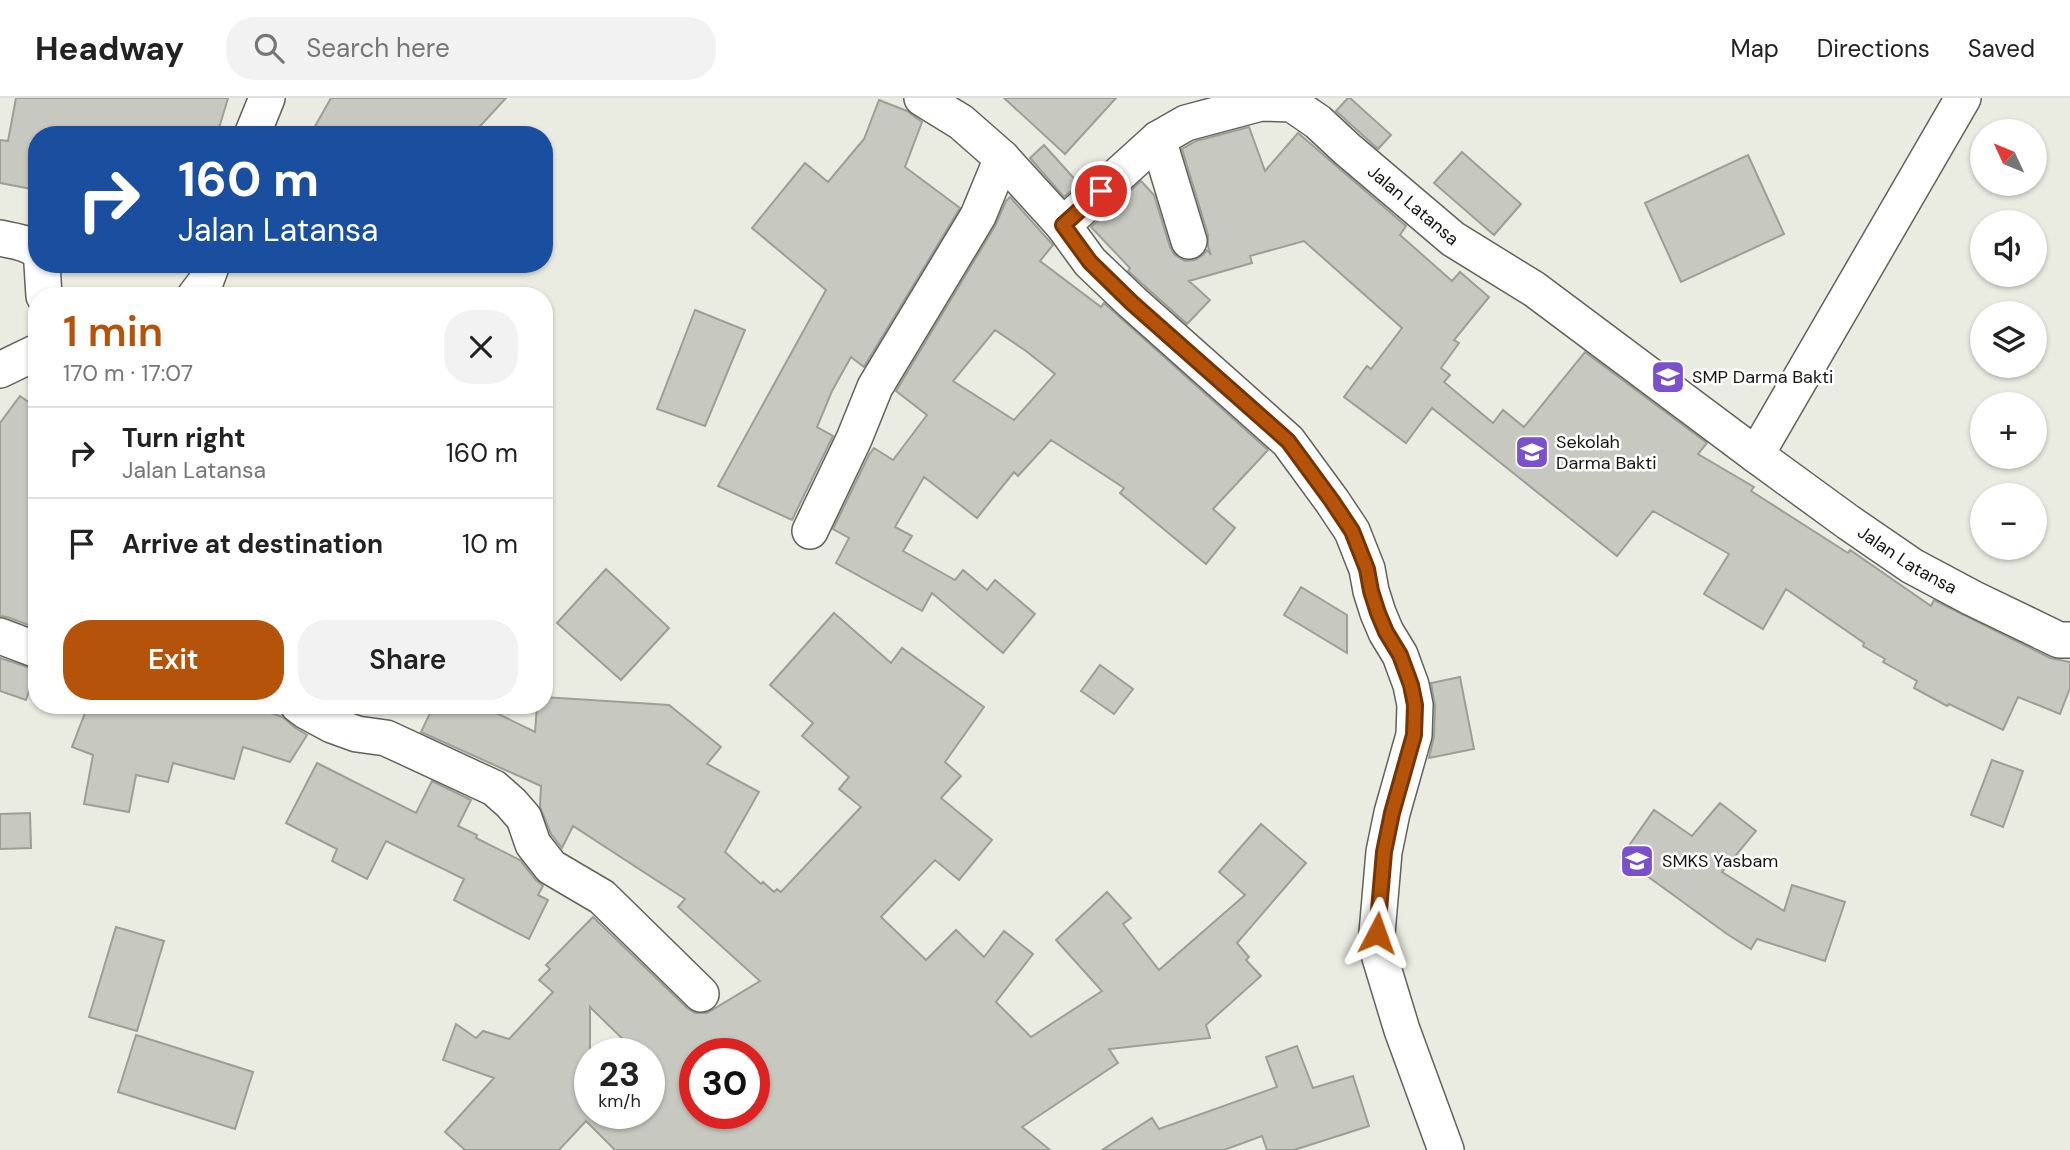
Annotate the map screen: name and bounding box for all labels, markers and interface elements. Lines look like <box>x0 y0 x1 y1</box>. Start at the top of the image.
search box <box>226 17 716 80</box>
text: Headway <box>35 27 184 70</box>
icon: search <box>250 29 288 67</box>
text: Search here <box>306 31 450 65</box>
text: Map <box>1731 33 1779 64</box>
text: Directions <box>1817 33 1930 64</box>
text: Saved <box>1968 33 2035 64</box>
north arrow <box>1970 119 2048 196</box>
map controls <box>1970 119 2047 560</box>
text: 160 m <box>178 147 319 211</box>
icon: right <box>63 154 154 245</box>
street label: Jalan Latansa <box>1362 159 1464 251</box>
pin <box>1071 161 1131 221</box>
icon: arrive <box>1082 172 1120 210</box>
text: Jalan Latansa <box>178 209 378 251</box>
button: sound <box>1970 210 2047 287</box>
button: layers <box>1970 301 2047 378</box>
text: 1 min <box>63 304 163 359</box>
button: close <box>444 310 518 384</box>
text: 170 m · 17:07 <box>63 358 193 388</box>
school or university icon: SMP Darma Bakti <box>1649 358 1687 396</box>
place label: SMP Darma Bakti <box>1692 365 1833 389</box>
button: + <box>1970 392 2047 469</box>
text: Turn right <box>122 421 246 455</box>
place label: Sekolah Darma Bakti <box>1556 430 1657 475</box>
school or university icon: Sekolah Darma Bakti <box>1513 433 1551 471</box>
icon: right <box>63 434 101 472</box>
text: 160 m <box>446 436 518 470</box>
text: Jalan Latansa <box>122 455 266 485</box>
button: − <box>1970 483 2047 560</box>
street label: Jalan Latansa <box>1853 520 1961 600</box>
icon: arrive <box>63 525 101 563</box>
text: Arrive at destination <box>122 527 383 561</box>
text: 10 m <box>462 527 518 561</box>
button: Exit <box>63 620 284 700</box>
button: Share <box>298 620 518 700</box>
school or university icon: SMKS Yasbam <box>1618 842 1656 880</box>
place label: SMKS Yasbam <box>1662 849 1778 873</box>
position arrow <box>1340 896 1414 970</box>
speed limit sign: 30 <box>679 1038 770 1129</box>
text: 23 <box>599 1051 640 1097</box>
text: km/h <box>598 1089 641 1113</box>

